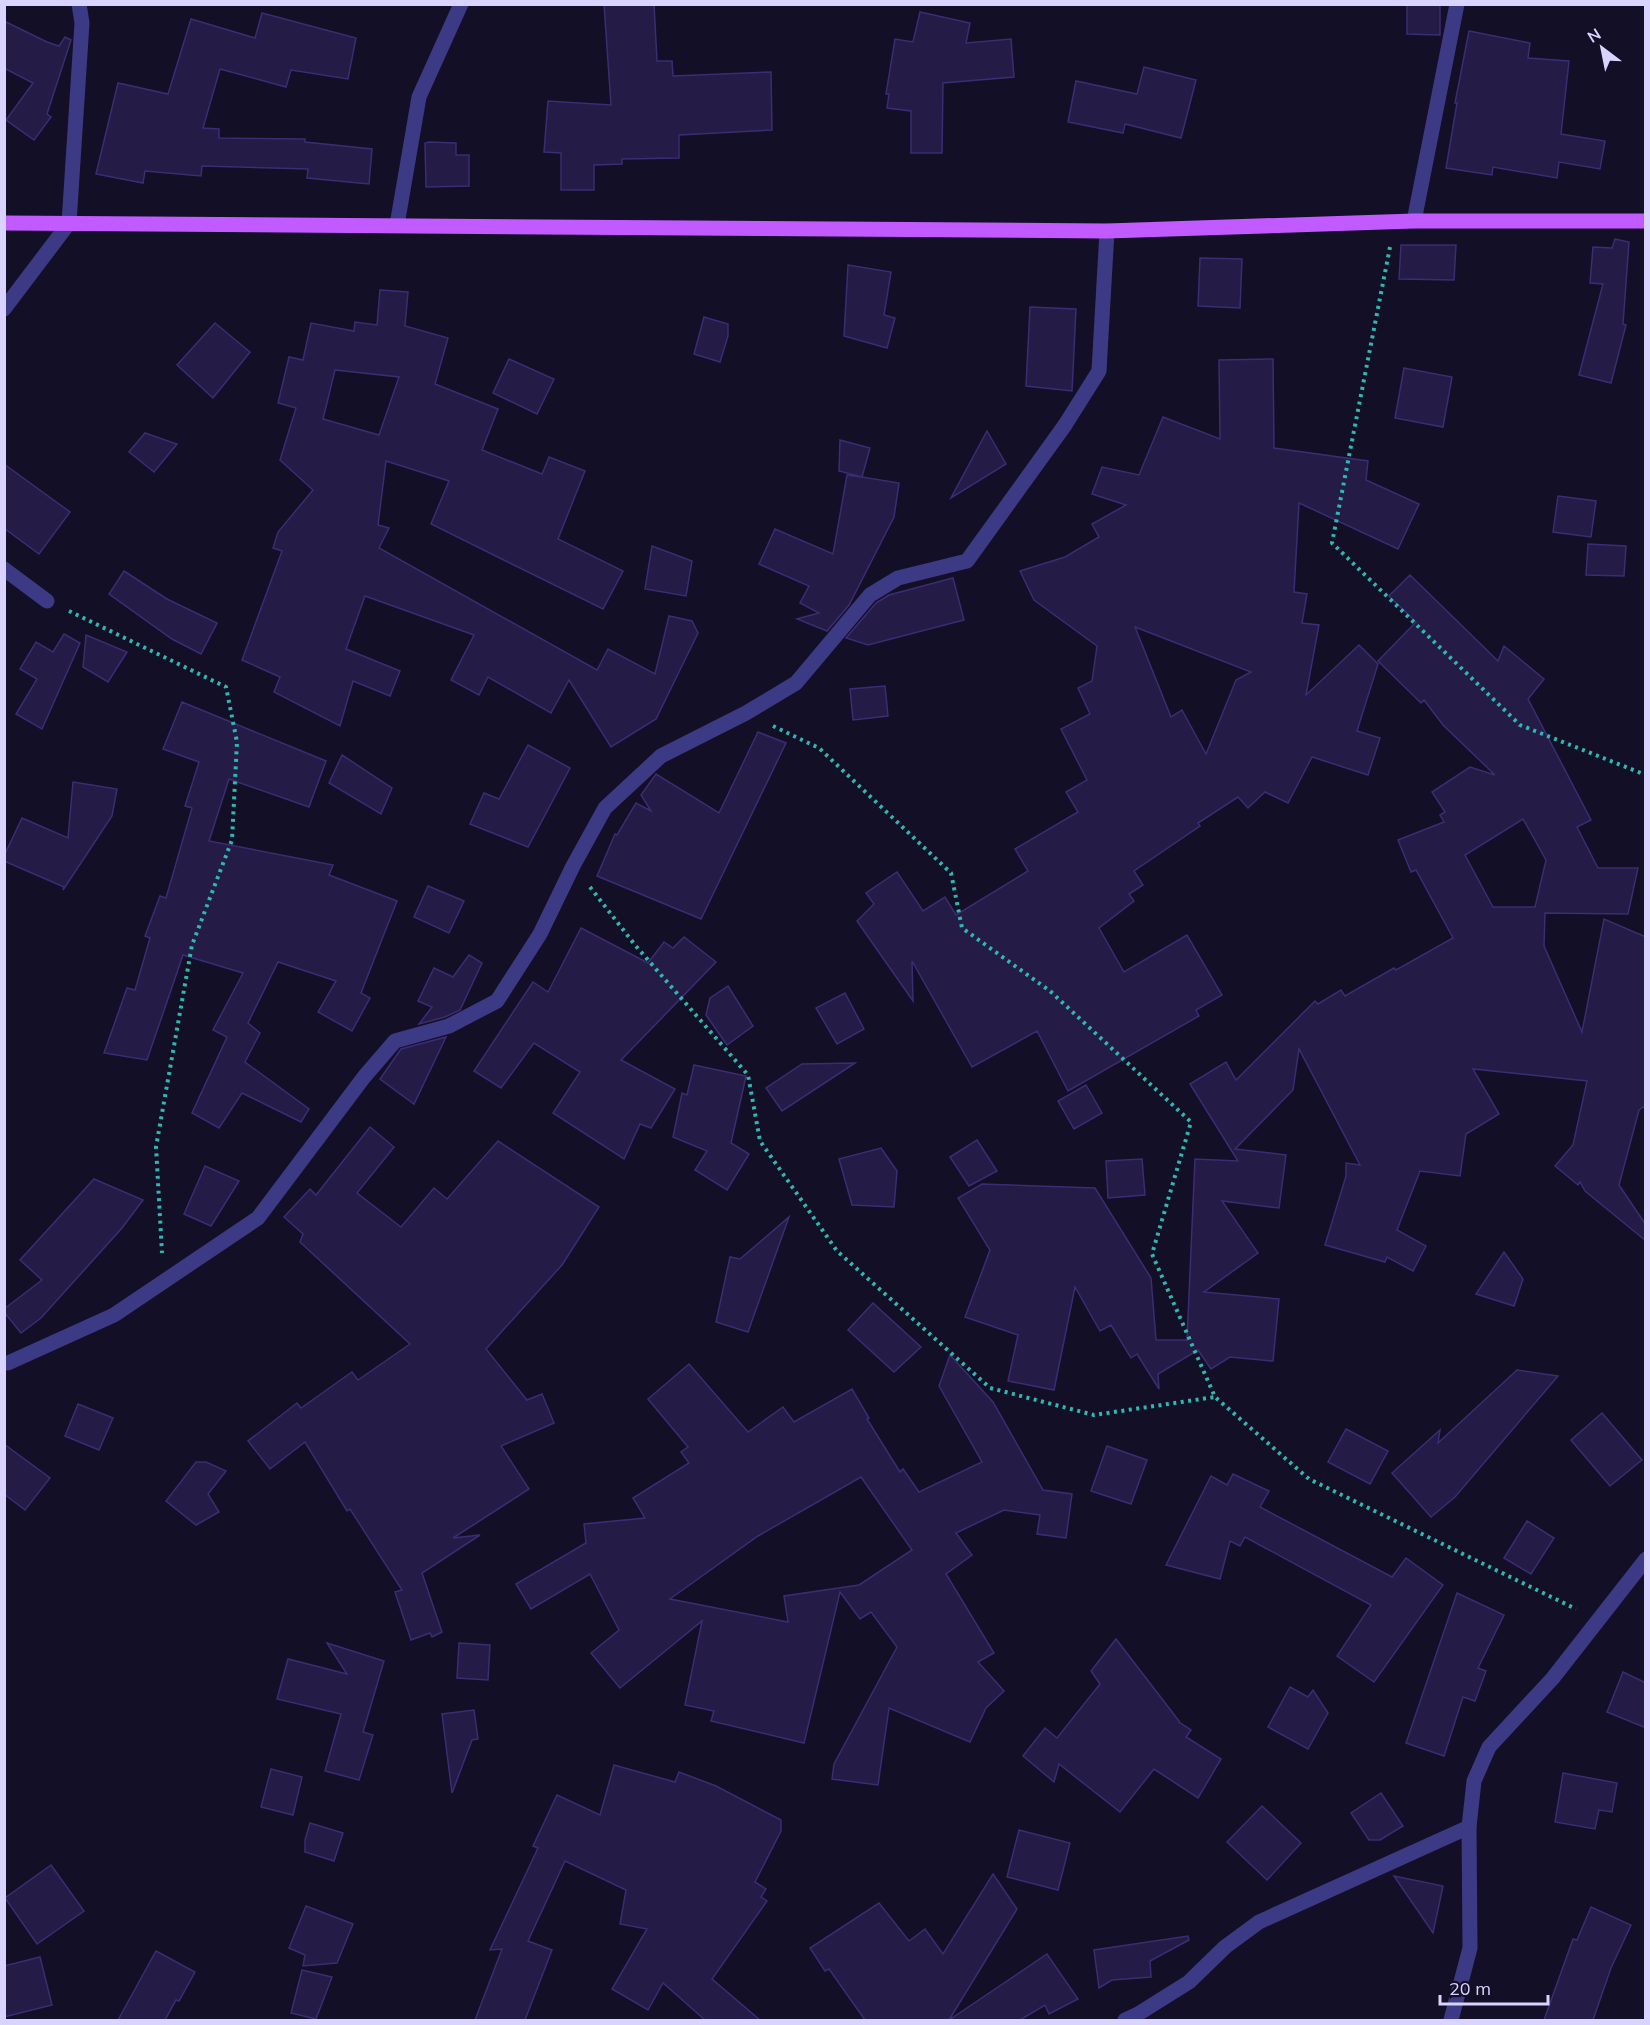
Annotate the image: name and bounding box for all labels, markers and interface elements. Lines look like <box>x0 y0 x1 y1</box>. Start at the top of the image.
north arrow <box>1572 18 1632 78</box>
text: N <box>1584 24 1604 47</box>
scale bar <box>1440 1968 1548 2006</box>
text: 20 m <box>1449 1977 1491 2000</box>

